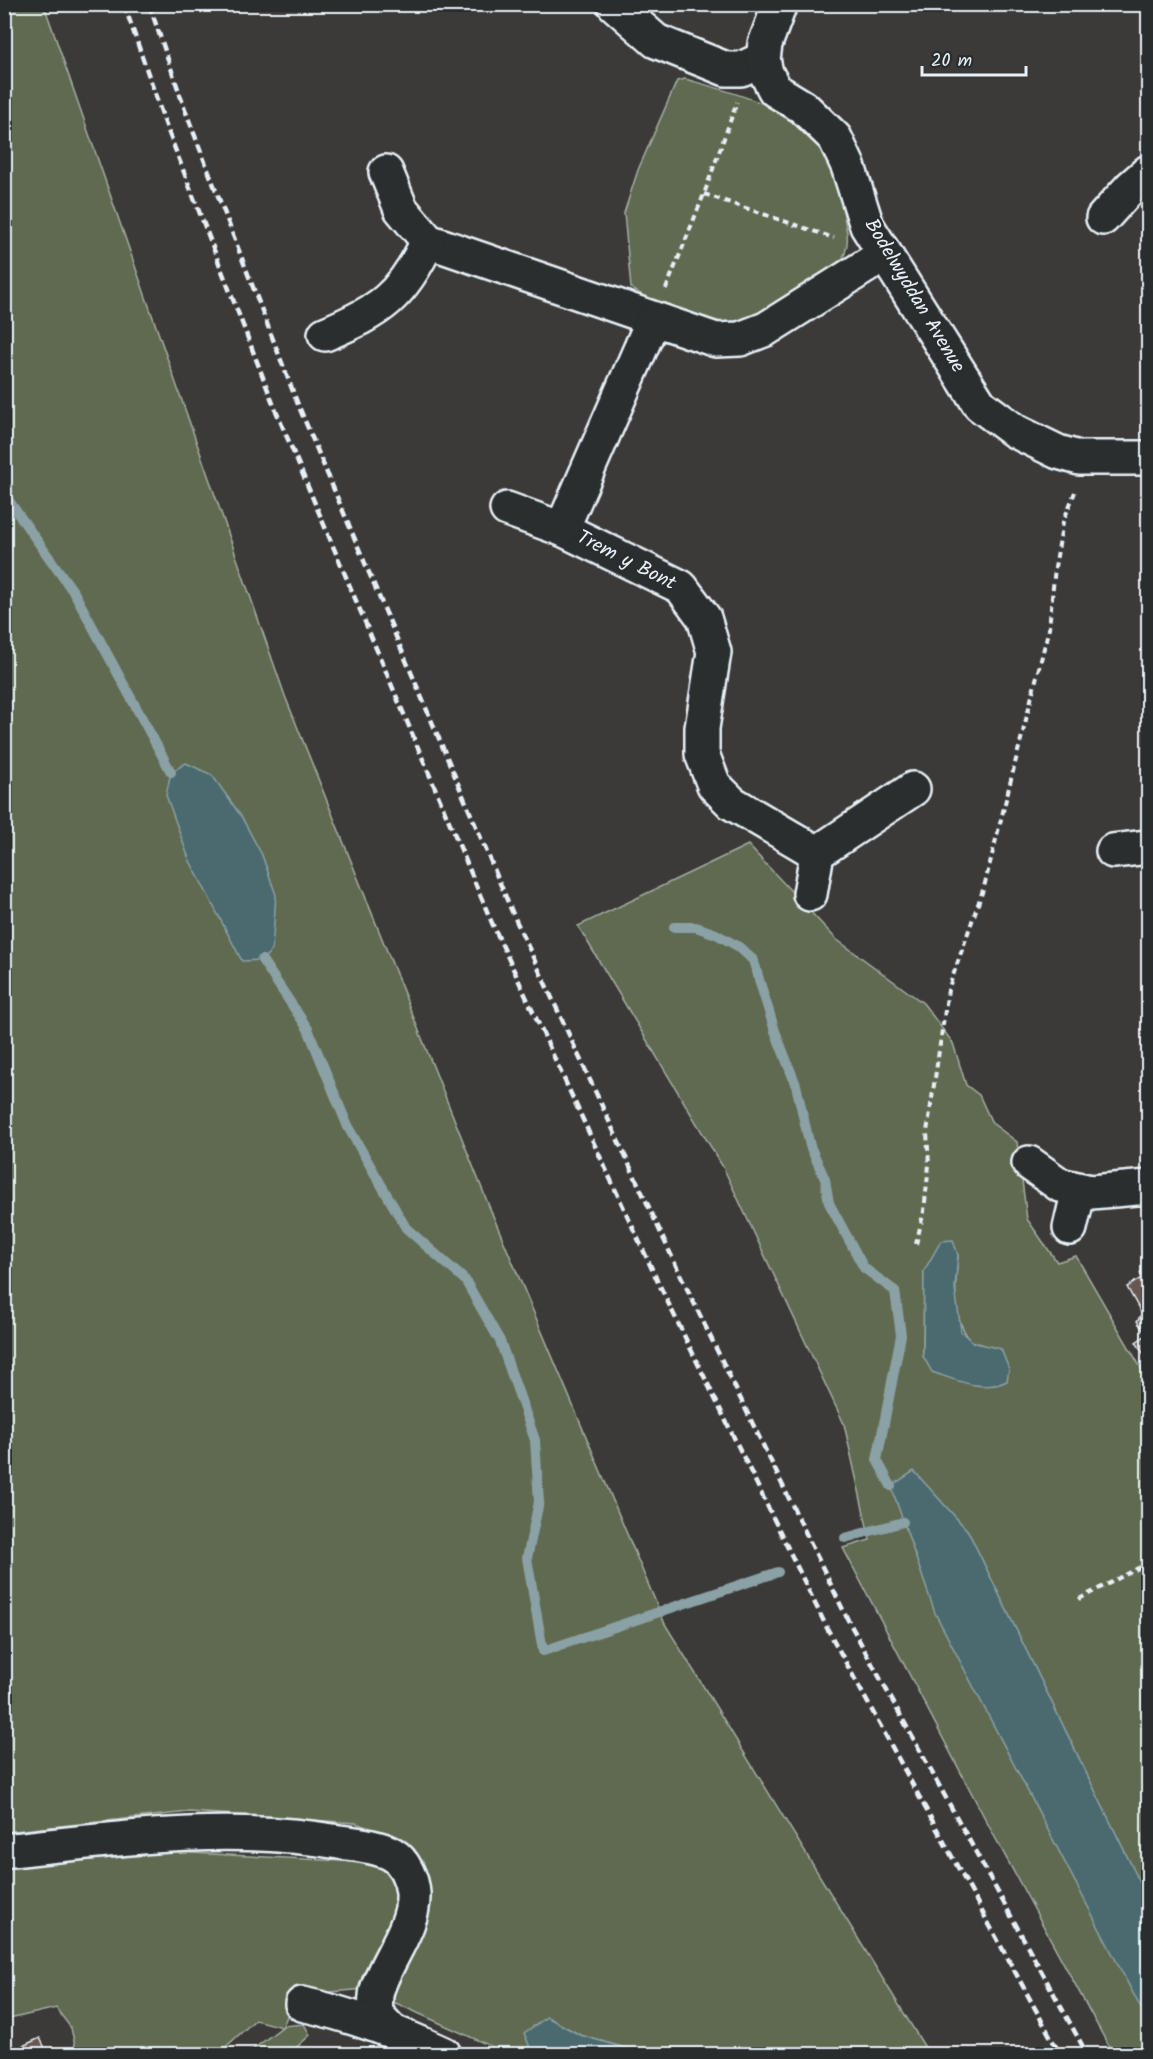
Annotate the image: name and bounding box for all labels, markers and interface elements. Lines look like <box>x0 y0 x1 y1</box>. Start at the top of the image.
scale bar <box>922 39 1026 77</box>
text: 20 m <box>931 47 972 76</box>
street label: Bodelwyddan Avenue <box>855 213 973 379</box>
street label: Trem y Bont <box>571 522 682 600</box>

